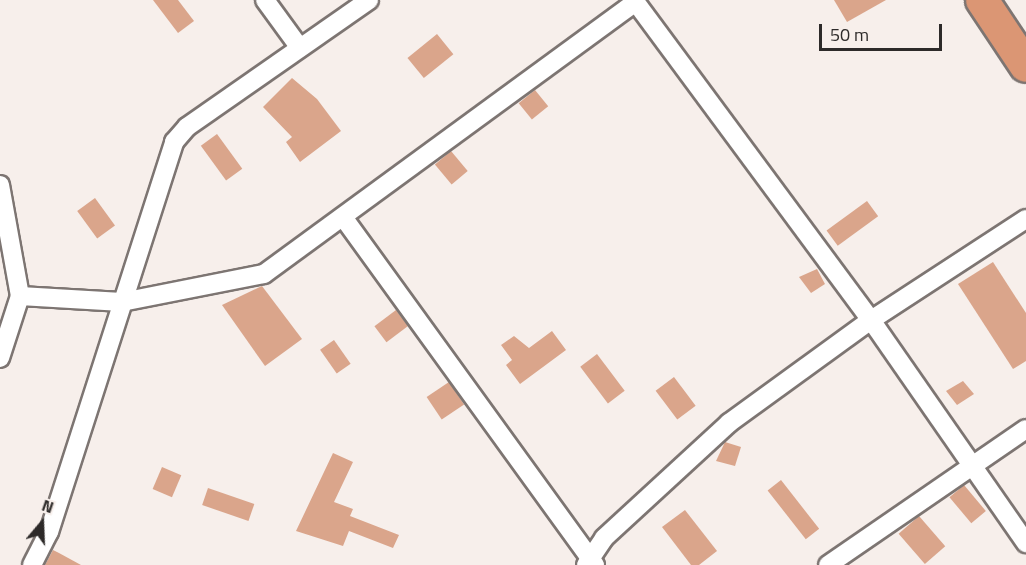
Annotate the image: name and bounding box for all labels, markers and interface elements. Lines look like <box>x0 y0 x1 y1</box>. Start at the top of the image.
scale bar <box>822 12 945 50</box>
text: 50 m <box>830 21 869 48</box>
north arrow <box>12 493 72 553</box>
text: N <box>39 493 57 519</box>

